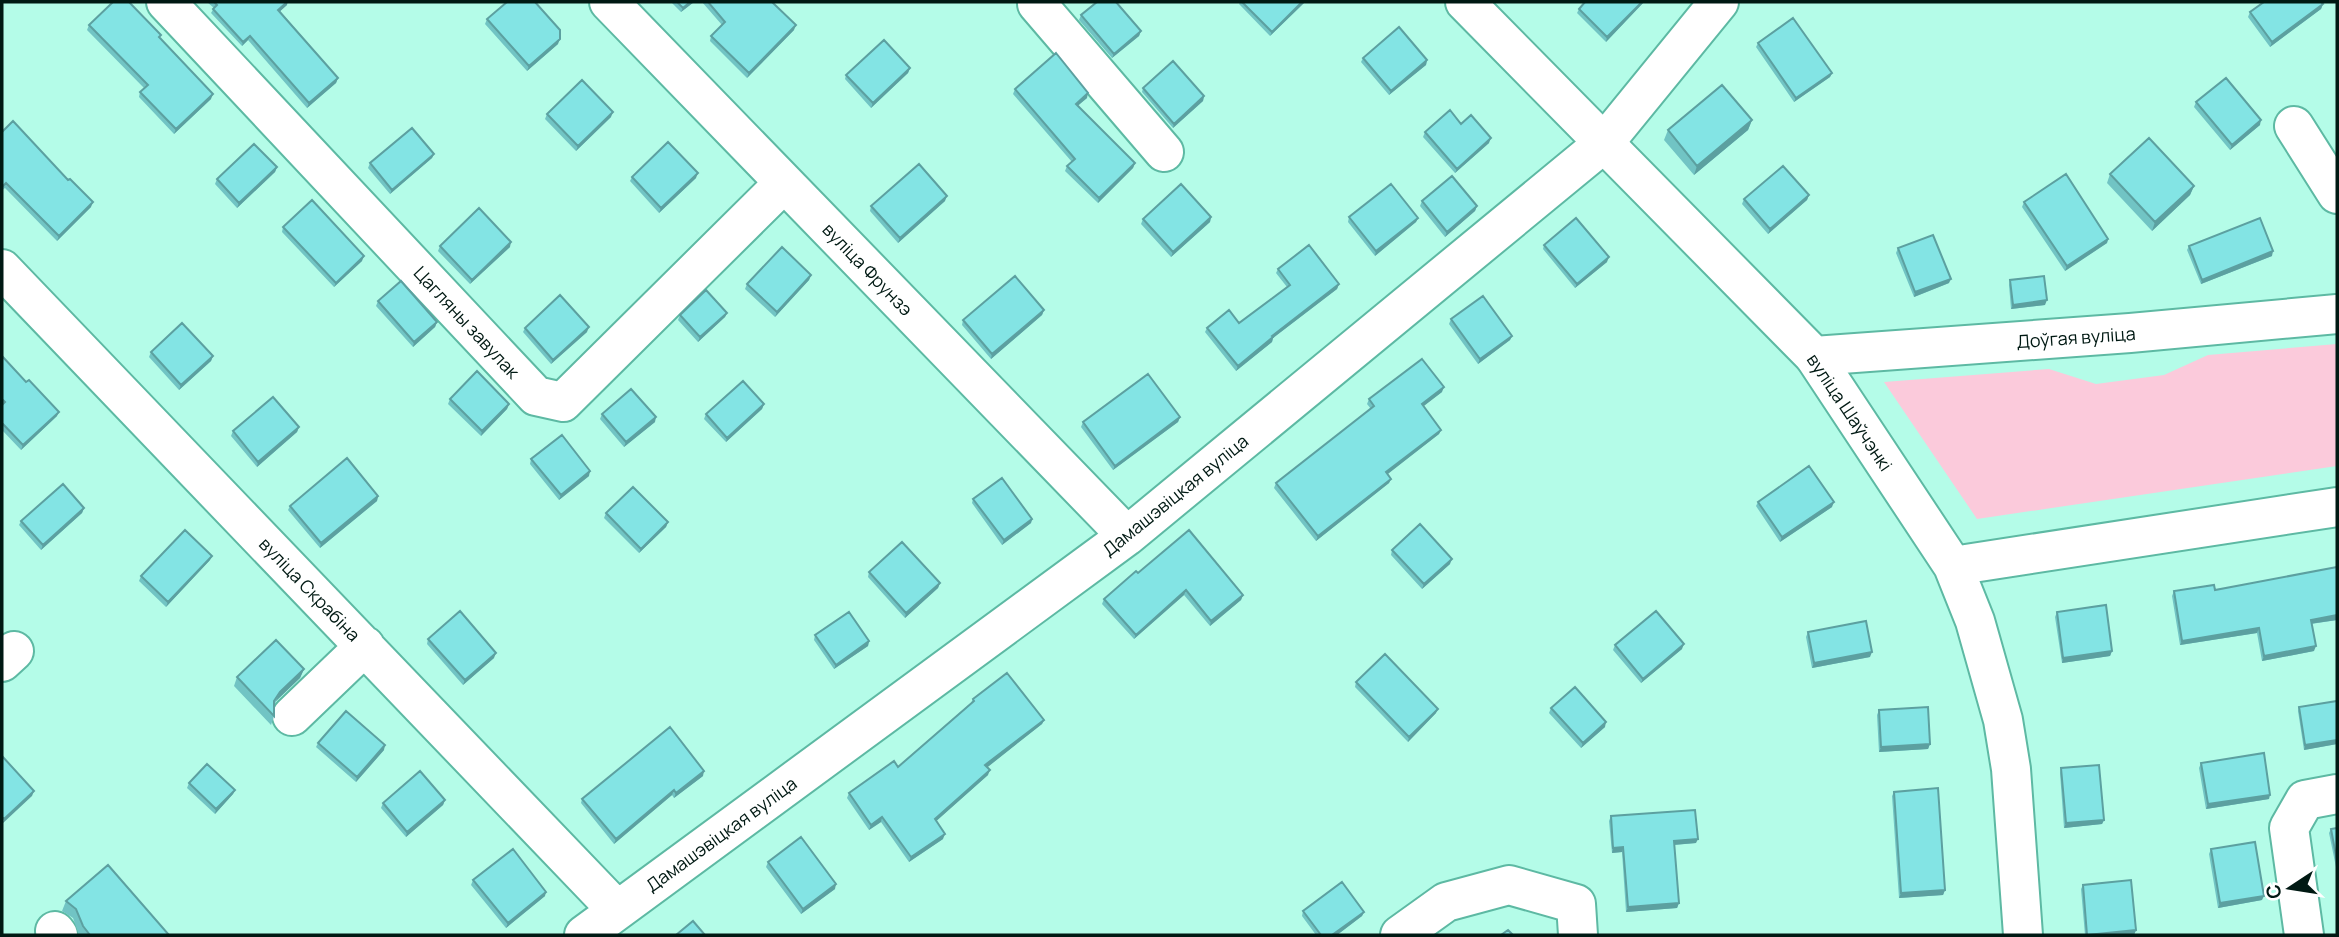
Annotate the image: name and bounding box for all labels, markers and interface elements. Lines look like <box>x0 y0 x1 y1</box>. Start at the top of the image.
street label: вуліца Фрунзэ <box>818 217 918 321</box>
street label: Цагляны завулак <box>409 261 526 384</box>
street label: Доўгая вуліца <box>2016 321 2136 353</box>
street label: вуліца Шаўчэнкі <box>1802 349 1898 475</box>
street label: Дамашэвіцкая вуліца <box>1097 429 1253 561</box>
street label: вуліца Скрабіна <box>254 532 366 646</box>
street label: Дамашэвіцкая вуліца <box>641 771 801 897</box>
north arrow <box>2255 853 2325 923</box>
text: С <box>2259 882 2288 901</box>

